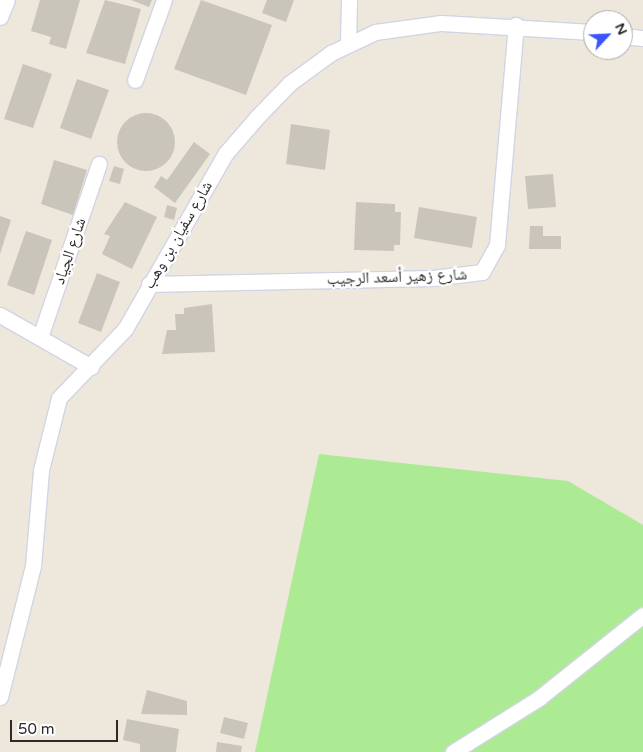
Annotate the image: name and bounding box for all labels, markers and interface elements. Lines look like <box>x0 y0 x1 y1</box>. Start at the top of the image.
north arrow <box>583 10 633 60</box>
text: N <box>611 20 631 38</box>
street label: شارع سفيان بن وهب <box>139 178 217 292</box>
street label: شارع الجياد <box>50 215 90 287</box>
street label: شارع زهير أسعد الرجيب <box>326 265 468 289</box>
scale bar <box>12 710 120 742</box>
text: 50 m <box>18 720 55 738</box>

